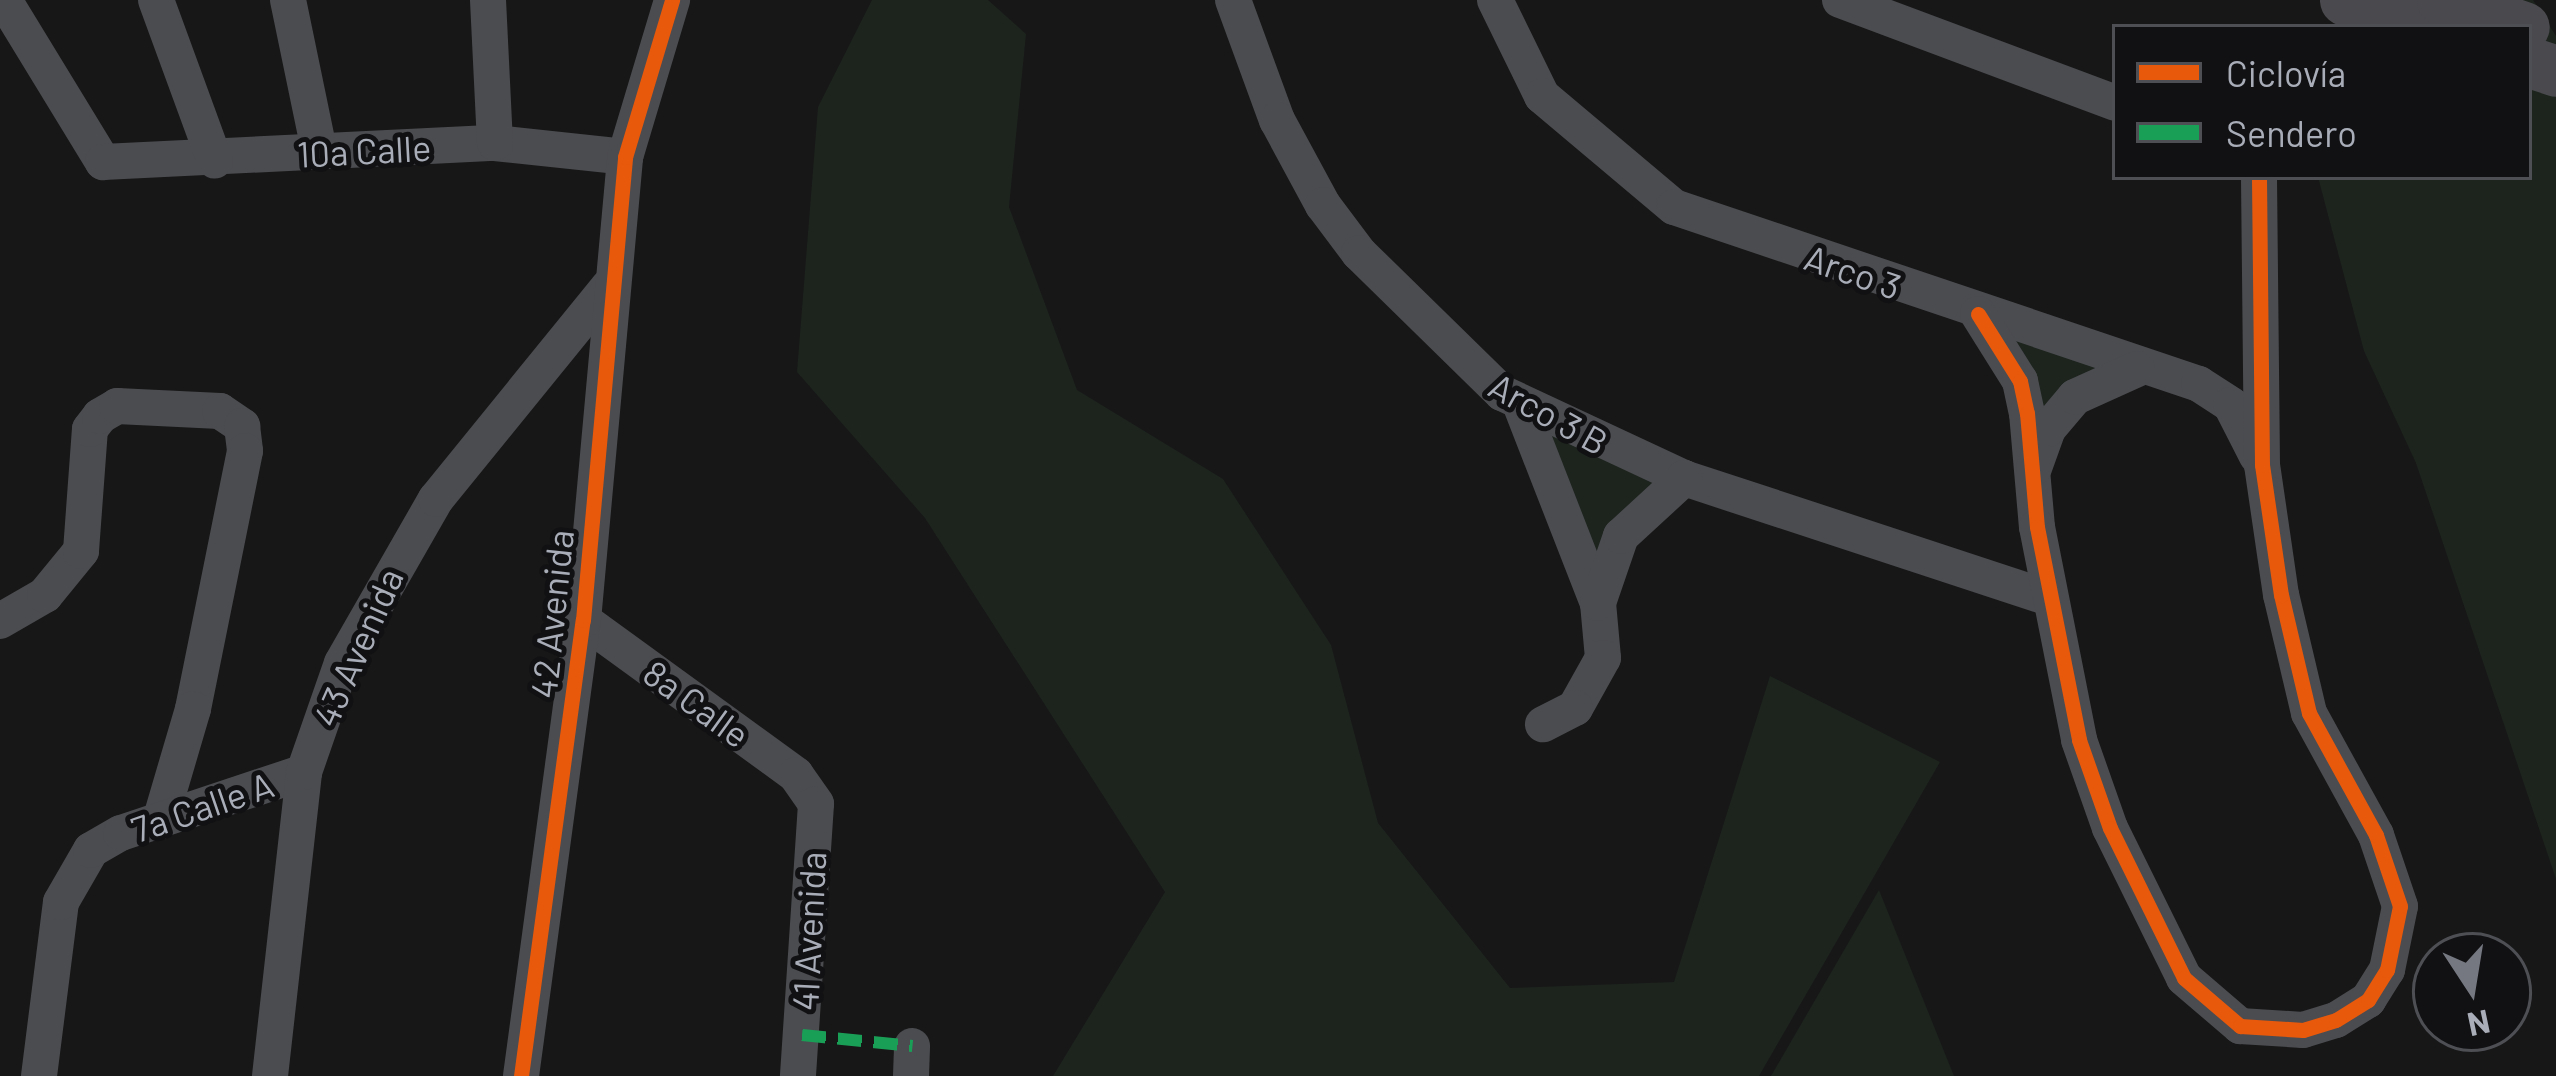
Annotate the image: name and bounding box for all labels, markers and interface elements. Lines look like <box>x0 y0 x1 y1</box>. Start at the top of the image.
legend <box>2112 24 2532 180</box>
text: Ciclovía <box>2226 51 2346 94</box>
text: Sendero <box>2226 111 2357 154</box>
street label: 10a Calle <box>296 125 432 175</box>
street label: Arco 3 <box>1799 235 1907 307</box>
street label: Arco 3 B <box>1482 363 1616 463</box>
street label: 42 Avenida <box>521 527 581 701</box>
street label: 43 Avenida <box>303 561 411 733</box>
street label: 8a Calle <box>636 650 758 756</box>
street label: 7a Calle A <box>125 762 279 850</box>
street label: 41 Avenida <box>782 850 834 1012</box>
north arrow <box>2412 932 2532 1052</box>
text: N <box>2464 1002 2494 1046</box>

